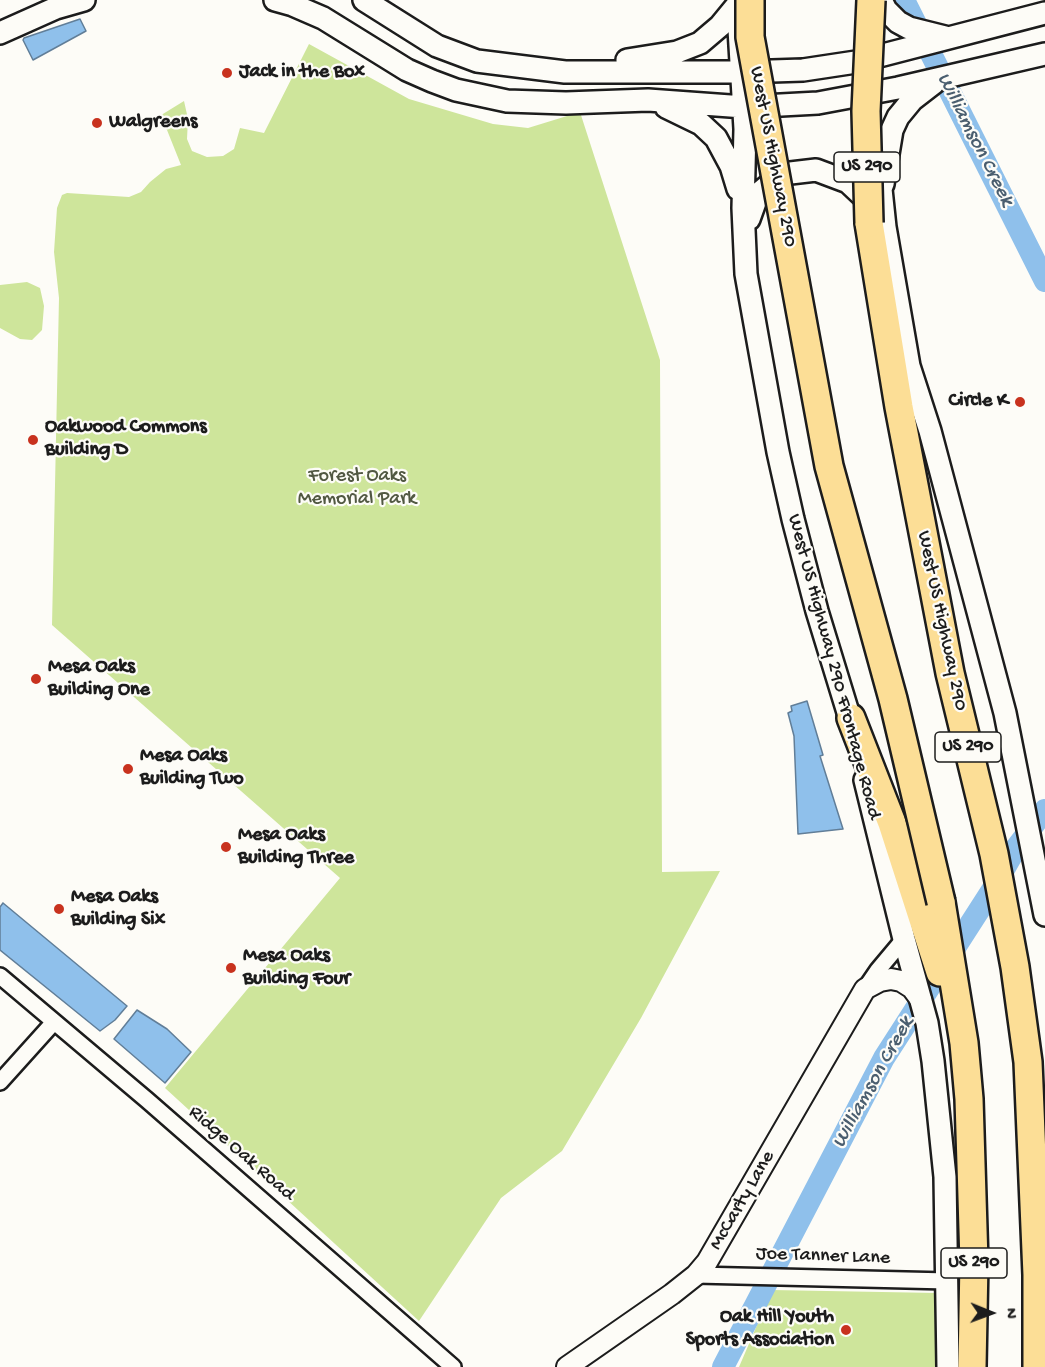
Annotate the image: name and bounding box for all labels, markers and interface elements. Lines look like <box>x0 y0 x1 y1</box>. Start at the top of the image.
place label: Jack in the Box <box>239 61 365 85</box>
street label: West US Highway 290 <box>743 65 801 249</box>
marker: Jack in the Box <box>220 66 234 80</box>
water label: Williamson Creek <box>930 69 1018 211</box>
place label: Walgreens <box>109 111 197 135</box>
marker: Walgreens <box>90 116 104 130</box>
road number: US 290 <box>834 152 900 182</box>
place label: Circle K <box>948 390 1008 414</box>
marker: Circle K <box>1013 395 1027 409</box>
place label: Oakwood Commons Building D <box>45 416 207 463</box>
marker: Oakwood Commons Building D <box>26 433 40 447</box>
park label: Forest Oaks Memorial Park <box>298 465 416 512</box>
street label: West US Highway 290 Frontage Road <box>781 512 885 822</box>
street label: West US Highway 290 <box>910 529 972 713</box>
place label: Mesa Oaks Building One <box>48 656 150 703</box>
marker: Mesa Oaks Building One <box>29 672 43 686</box>
road number: US 290 <box>935 732 1001 762</box>
place label: Mesa Oaks Building Two <box>140 745 244 792</box>
marker: Mesa Oaks Building Two <box>121 762 135 776</box>
place label: Mesa Oaks Building Three <box>238 824 354 871</box>
marker: Mesa Oaks Building Three <box>219 840 233 854</box>
place label: Mesa Oaks Building Six <box>71 886 165 933</box>
marker: Mesa Oaks Building Six <box>52 902 66 916</box>
place label: Mesa Oaks Building Four <box>243 945 350 992</box>
marker: Mesa Oaks Building Four <box>224 961 238 975</box>
water label: Williamson Creek <box>828 1013 920 1153</box>
street label: Ridge Oak Road <box>183 1101 299 1207</box>
street label: McCarty Lane <box>705 1147 781 1255</box>
street label: Joe Tanner Lane <box>756 1243 890 1271</box>
road number: US 290 <box>941 1248 1007 1278</box>
north arrow <box>961 1283 1021 1343</box>
place label: Oak Hill Youth Sports Association <box>686 1306 834 1353</box>
text: N <box>1000 1308 1019 1319</box>
marker: Oak Hill Youth Sports Association <box>839 1323 853 1337</box>

